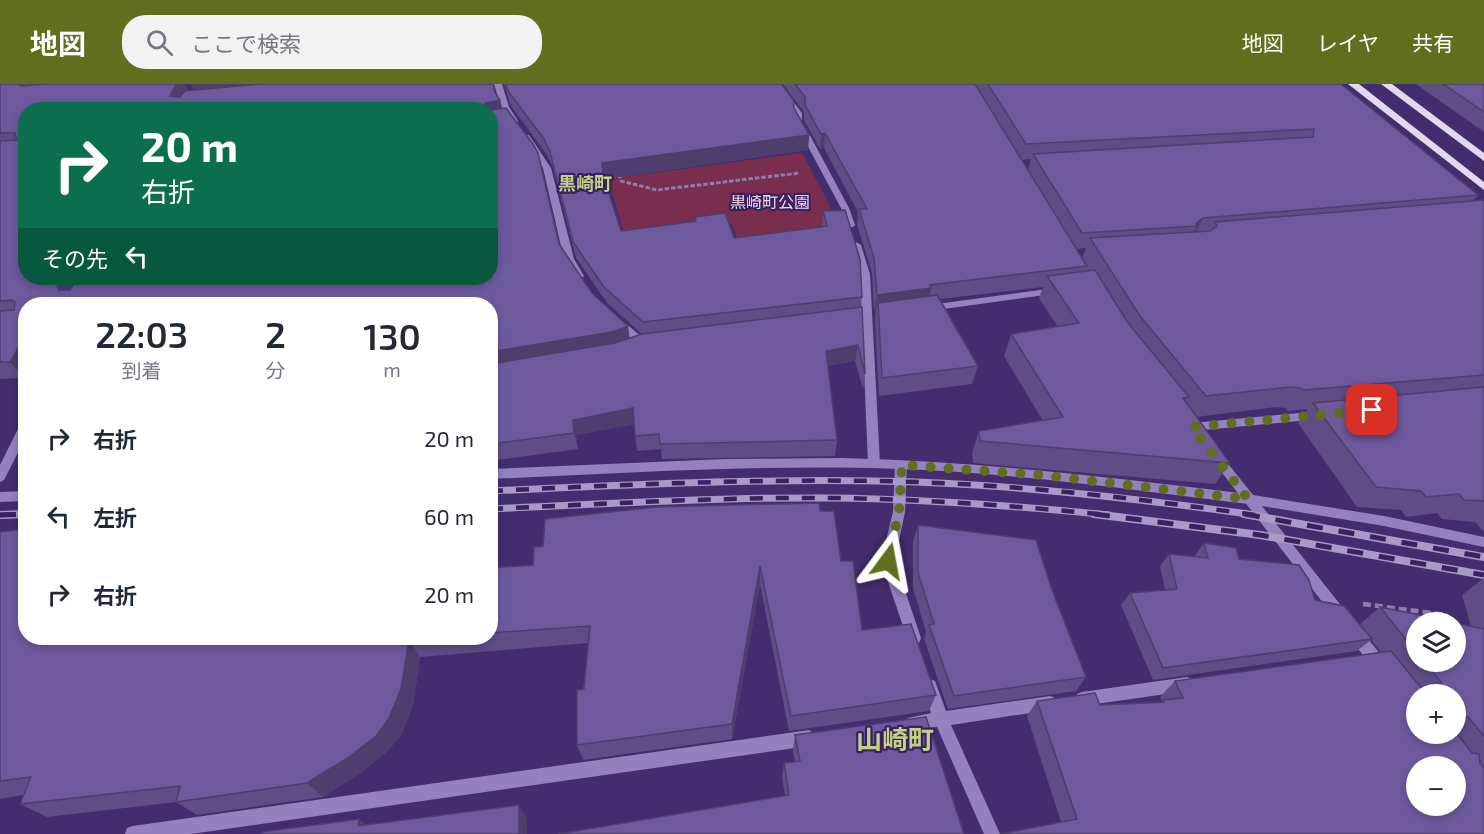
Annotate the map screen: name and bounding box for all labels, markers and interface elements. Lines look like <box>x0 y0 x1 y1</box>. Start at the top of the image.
search box <box>122 15 542 69</box>
text: 地図 <box>30 26 86 60</box>
icon: search <box>143 26 176 59</box>
text: ここで検索 <box>191 30 301 56</box>
text: 地図 <box>1242 30 1284 55</box>
text: レイヤ <box>1317 30 1379 55</box>
text: 共有 <box>1412 30 1454 55</box>
text: 20 m <box>141 120 238 170</box>
icon: right <box>42 126 120 204</box>
district label: 黒崎町 <box>558 172 612 194</box>
text: 右折 <box>141 175 195 207</box>
park label: 黒崎町公園 <box>730 192 810 211</box>
icon: left <box>120 240 153 273</box>
text: その先 <box>42 245 108 271</box>
text: 22:03 <box>95 312 188 355</box>
text: 2 <box>265 312 286 355</box>
text: 130 <box>363 314 421 357</box>
text: m <box>383 357 401 381</box>
text: 到着 <box>122 358 162 382</box>
text: 分 <box>266 358 286 382</box>
pin <box>1346 384 1397 435</box>
icon: arrive <box>1355 393 1388 426</box>
icon: right <box>42 422 75 455</box>
text: 20 m <box>424 425 474 451</box>
text: 右折 <box>93 426 137 452</box>
icon: left <box>42 500 75 533</box>
text: 60 m <box>424 503 474 529</box>
text: 左折 <box>93 504 137 530</box>
position arrow <box>856 529 920 593</box>
icon: right <box>42 578 75 611</box>
text: 20 m <box>424 581 474 607</box>
text: 右折 <box>93 582 137 608</box>
map controls <box>1406 612 1466 816</box>
button: layers <box>1406 612 1466 672</box>
button: + <box>1406 684 1466 744</box>
district label: 山崎町 <box>856 723 934 754</box>
button: − <box>1406 756 1466 816</box>

